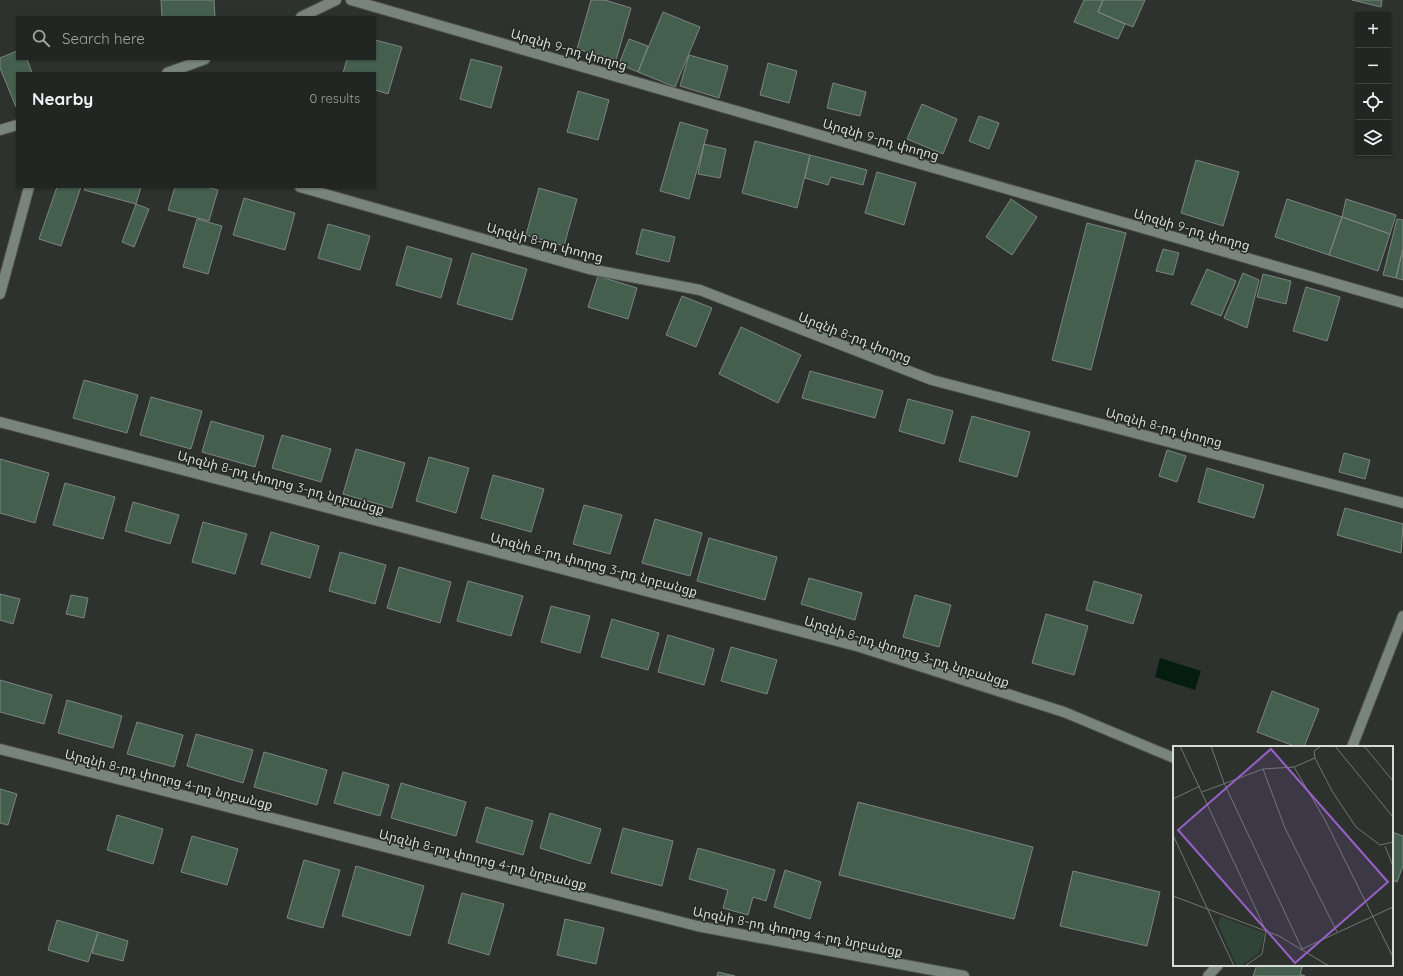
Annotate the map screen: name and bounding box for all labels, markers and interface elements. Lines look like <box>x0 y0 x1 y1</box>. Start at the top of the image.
map controls <box>1355 12 1391 156</box>
button: + <box>1355 12 1391 48</box>
search box <box>16 16 376 60</box>
street label: Արզնի 9-րդ փողոց <box>509 25 629 73</box>
icon: search <box>30 27 52 49</box>
text: Search here <box>62 29 145 48</box>
button: − <box>1355 48 1391 84</box>
button: locate <box>1355 84 1391 120</box>
text: Nearby <box>32 88 93 109</box>
text: 0 results <box>309 90 360 106</box>
street label: Արզնի 9-րդ փողոց <box>821 115 941 163</box>
button: layers <box>1355 120 1391 156</box>
street label: Արզնի 9-րդ փողոց <box>1132 205 1252 253</box>
street label: Արզնի 8-րդ փողոց <box>485 219 605 265</box>
street label: Արզնի 8-րդ փողոց <box>796 308 914 366</box>
street label: Արզնի 8-րդ փողոց <box>1104 404 1224 450</box>
street label: Արզնի 8-րդ փողոց 3-րդ նրբանցք <box>176 447 386 517</box>
street label: Արզնի 8-րդ փողոց 3-րդ նրբանցք <box>489 529 699 599</box>
street label: Արզնի 8-րդ փողոց 3-րդ նրբանցք <box>802 612 1012 690</box>
street label: Արզնի 8-րդ փողոց 4-րդ նրբանցք <box>63 745 275 813</box>
inset map <box>1173 746 1393 966</box>
street label: Արզնի 8-րդ փողոց 4-րդ նրբանցք <box>377 825 589 893</box>
street label: Արզնի 8-րդ փողոց 4-րդ նրբանցք <box>692 903 904 959</box>

